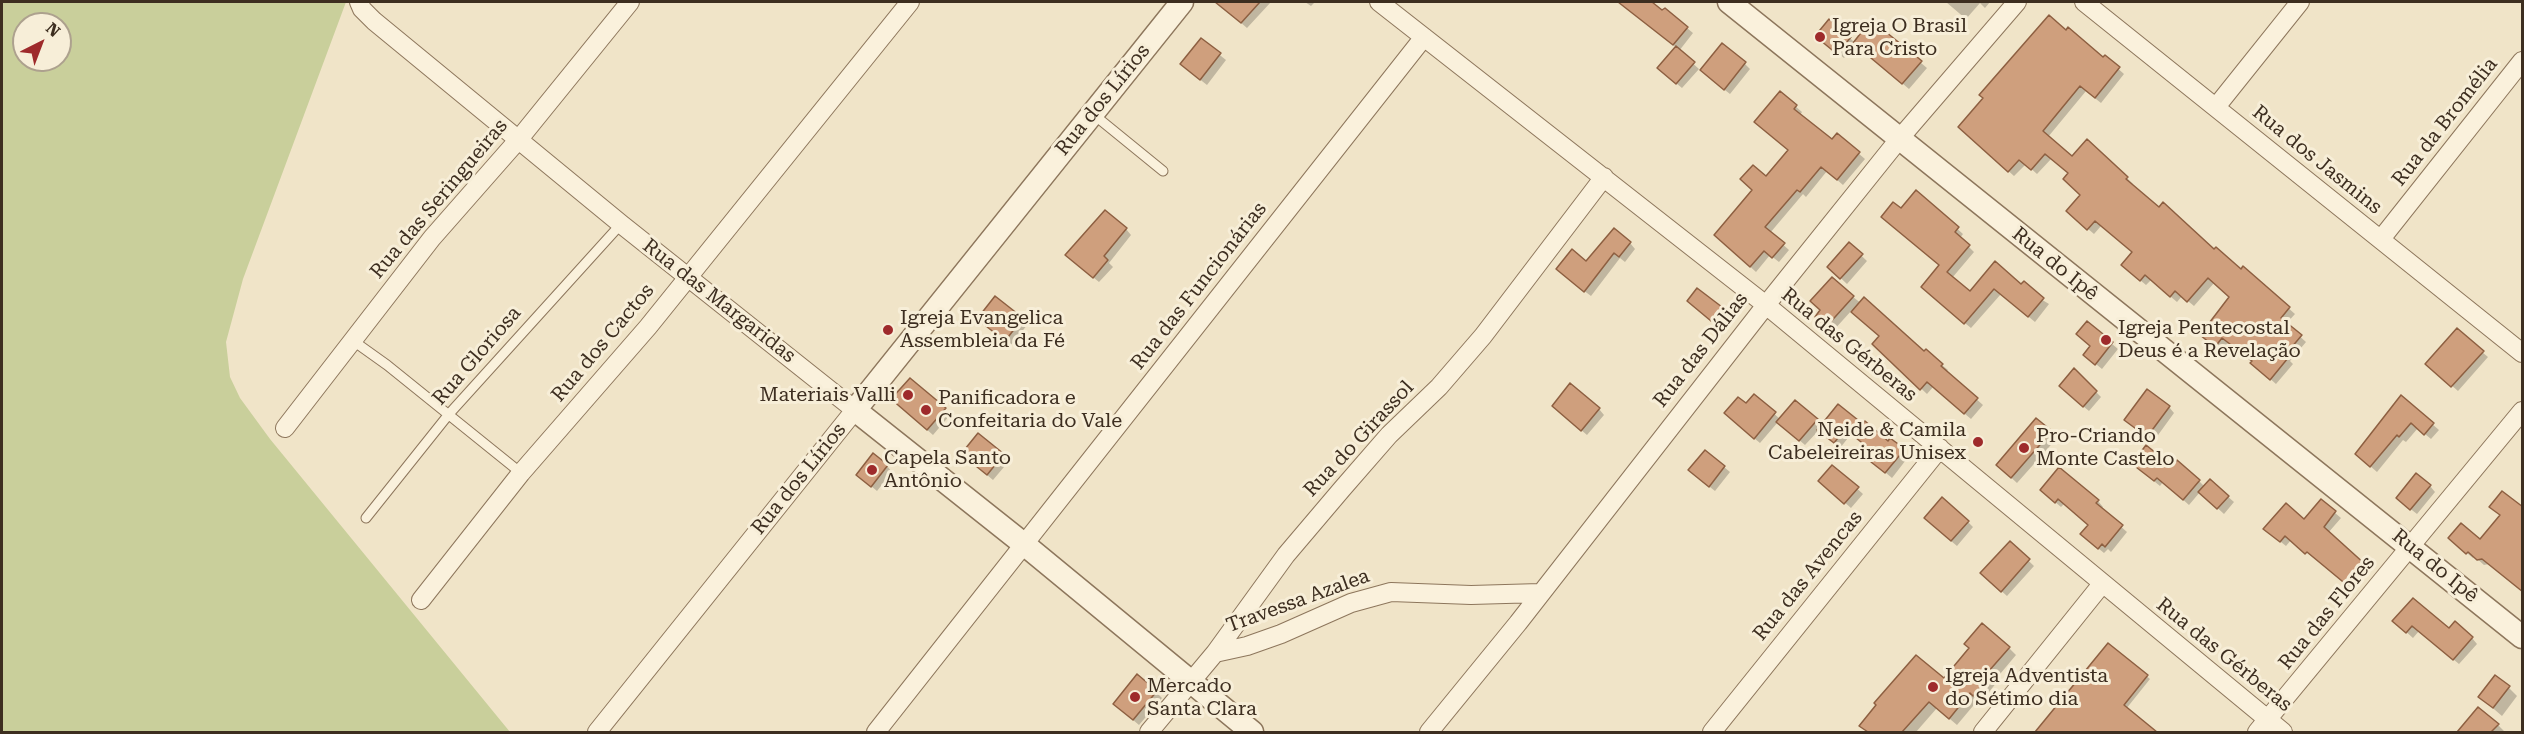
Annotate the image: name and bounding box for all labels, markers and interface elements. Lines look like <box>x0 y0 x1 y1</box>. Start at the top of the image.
north arrow <box>12 12 72 72</box>
place label: Igreja O Brasil Para Cristo <box>1832 14 1967 61</box>
text: N <box>42 19 64 41</box>
marker: Igreja O Brasil Para Cristo <box>1813 30 1827 44</box>
street label: Rua dos Lírios <box>1051 39 1155 161</box>
street label: Rua da Bromélia <box>2387 53 2503 191</box>
street label: Rua dos Jasmins <box>2247 100 2387 220</box>
street label: Rua das Seringueiras <box>365 114 513 284</box>
street label: Rua das Funcionárias <box>1126 197 1272 375</box>
street label: Rua do Ipê <box>2007 222 2103 306</box>
street label: Rua das Margaridas <box>638 234 800 368</box>
street label: Rua dos Cactos <box>547 279 659 407</box>
street label: Rua das Gérberas <box>1776 283 1922 407</box>
street label: Rua das Dálias <box>1649 288 1753 412</box>
street label: Rua Gloriosa <box>428 302 526 410</box>
place label: Igreja Evangelica Assembleia da Fé <box>900 306 1065 353</box>
place label: Igreja Pentecostal Deus é a Revelação <box>2118 316 2301 363</box>
marker: Igreja Evangelica Assembleia da Fé <box>881 323 895 337</box>
marker: Igreja Pentecostal Deus é a Revelação <box>2099 333 2113 347</box>
street label: Rua do Girassol <box>1299 376 1419 502</box>
place label: Materiais Valli <box>760 383 896 407</box>
place label: Panificadora e Confeitaria do Vale <box>938 386 1122 433</box>
marker: Materiais Valli <box>901 388 915 402</box>
marker: Panificadora e Confeitaria do Vale <box>919 403 933 417</box>
street label: Rua dos Lírios <box>747 418 851 540</box>
place label: Neide & Camila Cabeleireiras Unisex <box>1768 418 1966 465</box>
place label: Pro-Criando Monte Castelo <box>2036 424 2175 471</box>
marker: Neide & Camila Cabeleireiras Unisex <box>1971 435 1985 449</box>
marker: Pro-Criando Monte Castelo <box>2017 441 2031 455</box>
place label: Capela Santo Antônio <box>884 446 1011 493</box>
marker: Capela Santo Antônio <box>865 463 879 477</box>
street label: Rua das Avencas <box>1748 506 1868 646</box>
street label: Rua do Ipê <box>2387 524 2483 608</box>
street label: Rua das Flores <box>2274 551 2380 675</box>
street label: Travessa Azalea <box>1223 564 1373 638</box>
street label: Rua das Gérberas <box>2151 593 2297 717</box>
place label: Igreja Adventista do Sétimo dia <box>1945 664 2108 711</box>
place label: Mercado Santa Clara <box>1147 674 1257 721</box>
marker: Igreja Adventista do Sétimo dia <box>1926 680 1940 694</box>
marker: Mercado Santa Clara <box>1128 690 1142 704</box>

